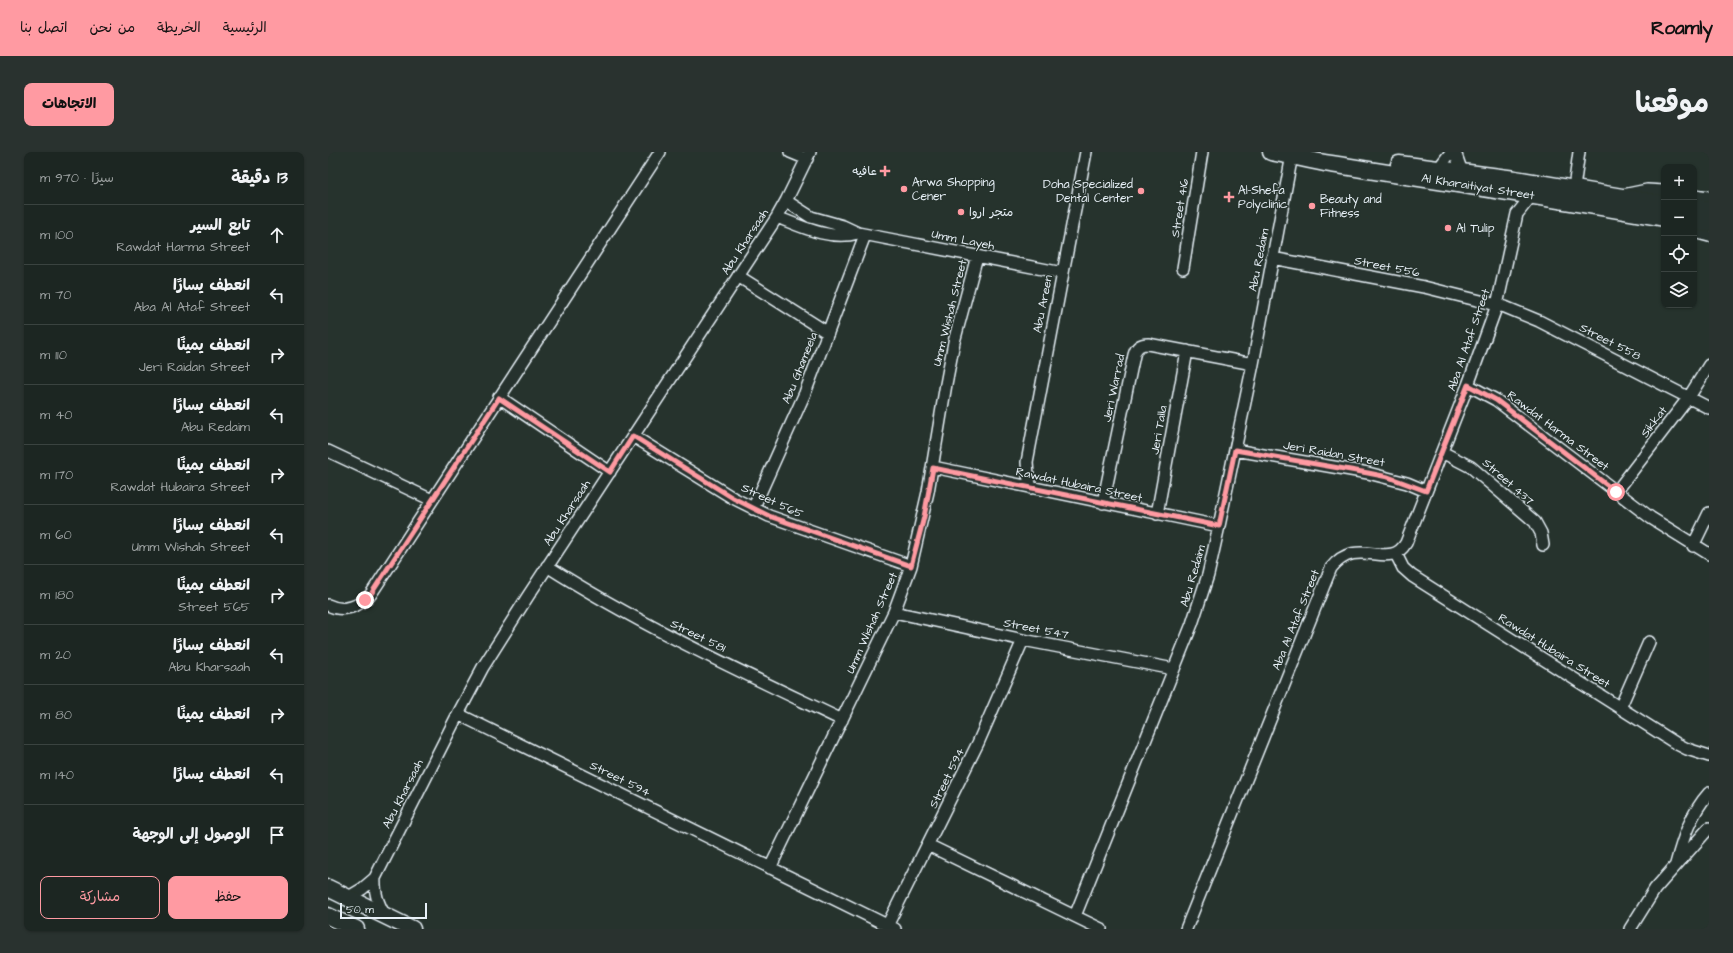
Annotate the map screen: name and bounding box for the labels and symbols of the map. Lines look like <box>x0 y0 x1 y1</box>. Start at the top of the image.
place label: عافيه <box>852 163 877 180</box>
marker: عافيه <box>880 166 890 176</box>
street label: Al Kharaitiyat Street <box>1420 170 1536 205</box>
place label: Arwa Shopping Cener <box>912 174 995 205</box>
place label: Doha Specialized Dental Center <box>1043 176 1133 207</box>
street label: Street 416 <box>1167 177 1193 238</box>
place label: Al-Shefa Polyclinic <box>1238 182 1288 214</box>
marker: Arwa Shopping Cener <box>899 184 909 194</box>
marker: Doha Specialized Dental Center <box>1136 186 1146 196</box>
marker: Al-Shefa Polyclinic <box>1223 191 1235 203</box>
place label: Beauty and Fitness <box>1320 191 1382 222</box>
marker: Beauty and Fitness <box>1307 201 1317 211</box>
place label: متجر اروا <box>969 204 1013 221</box>
street label: Abu Kharsaah <box>717 206 773 278</box>
marker: متجر اروا <box>956 207 966 217</box>
place label: Al Tulip <box>1456 220 1495 237</box>
marker: Al Tulip <box>1443 223 1453 233</box>
street label: Umm Layeh <box>930 226 996 255</box>
street label: Abu Redaim <box>1245 226 1274 293</box>
street label: Street 556 <box>1353 252 1422 282</box>
street label: Umm Wishah Street <box>929 258 971 368</box>
street label: Abu Areen <box>1029 274 1057 334</box>
street label: Aba Al Ataf Street <box>1443 286 1495 394</box>
street label: Street 558 <box>1576 319 1644 365</box>
street label: Abu Ghameela <box>778 330 822 406</box>
street label: Jeri Warrad <box>1099 352 1129 424</box>
street label: Rawdat Harma Street <box>1504 387 1613 475</box>
street label: Sikkat <box>1637 403 1671 441</box>
street label: Jeri Talla <box>1146 404 1172 456</box>
street label: Jeri Raidan Street <box>1282 437 1386 471</box>
street label: Street 437 <box>1478 455 1538 510</box>
street label: Rawdat Hubaira Street <box>1014 463 1144 507</box>
street label: Abu Kharsaah <box>539 477 595 549</box>
street label: Street 565 <box>738 479 806 523</box>
route start <box>1607 483 1625 501</box>
street label: Abu Redaim <box>1176 542 1210 609</box>
street label: Aba Al Ataf Street <box>1268 567 1324 673</box>
street label: Umm Wishah Street <box>842 570 902 676</box>
route end <box>356 591 374 609</box>
street label: Rawdat Hubaira Street <box>1495 610 1613 692</box>
street label: Street 547 <box>1002 614 1071 644</box>
street label: Street 581 <box>667 615 729 657</box>
street label: Street 594 <box>925 745 969 811</box>
street label: Abu Kharsaah <box>378 756 428 831</box>
street label: Street 594 <box>587 757 653 801</box>
scale bar <box>340 901 427 920</box>

